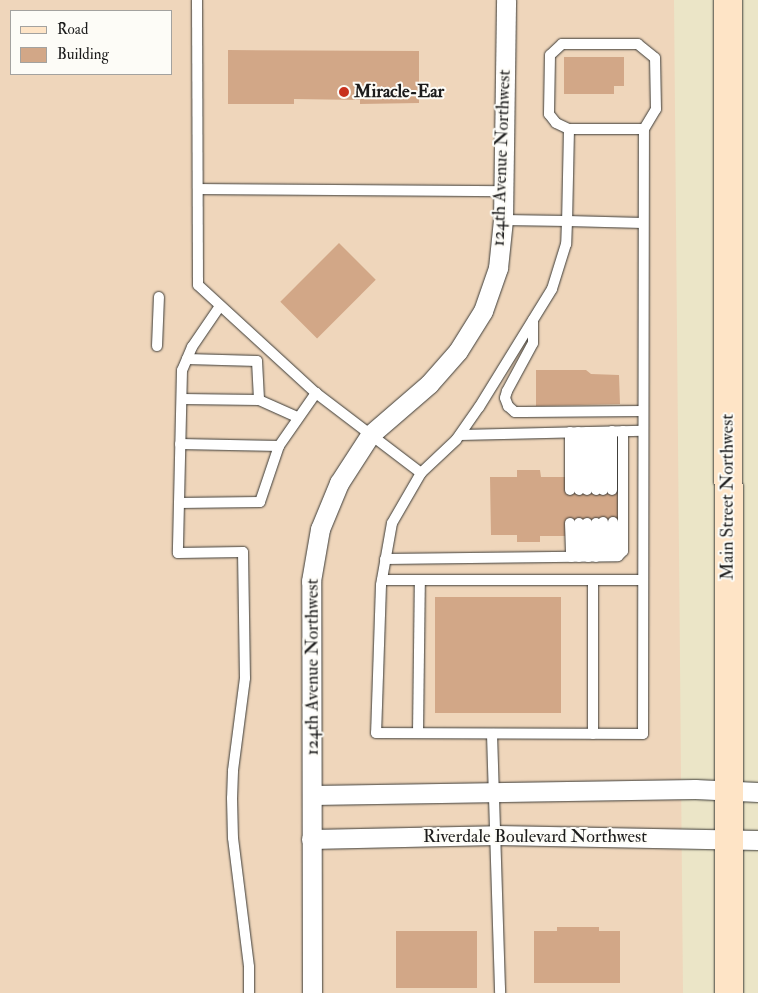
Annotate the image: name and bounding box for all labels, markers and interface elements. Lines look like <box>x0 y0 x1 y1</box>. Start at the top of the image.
legend <box>10 10 172 75</box>
text: Road <box>57 20 88 39</box>
text: Building <box>57 45 109 64</box>
street label: 124th Avenue Northwest <box>488 69 516 247</box>
place label: Miracle-Ear <box>354 81 444 103</box>
marker: Miracle-Ear <box>338 86 350 98</box>
street label: Main Street Northwest <box>717 414 739 580</box>
street label: 124th Avenue Northwest <box>302 579 324 755</box>
street label: Riverdale Boulevard Northwest <box>423 826 647 848</box>

